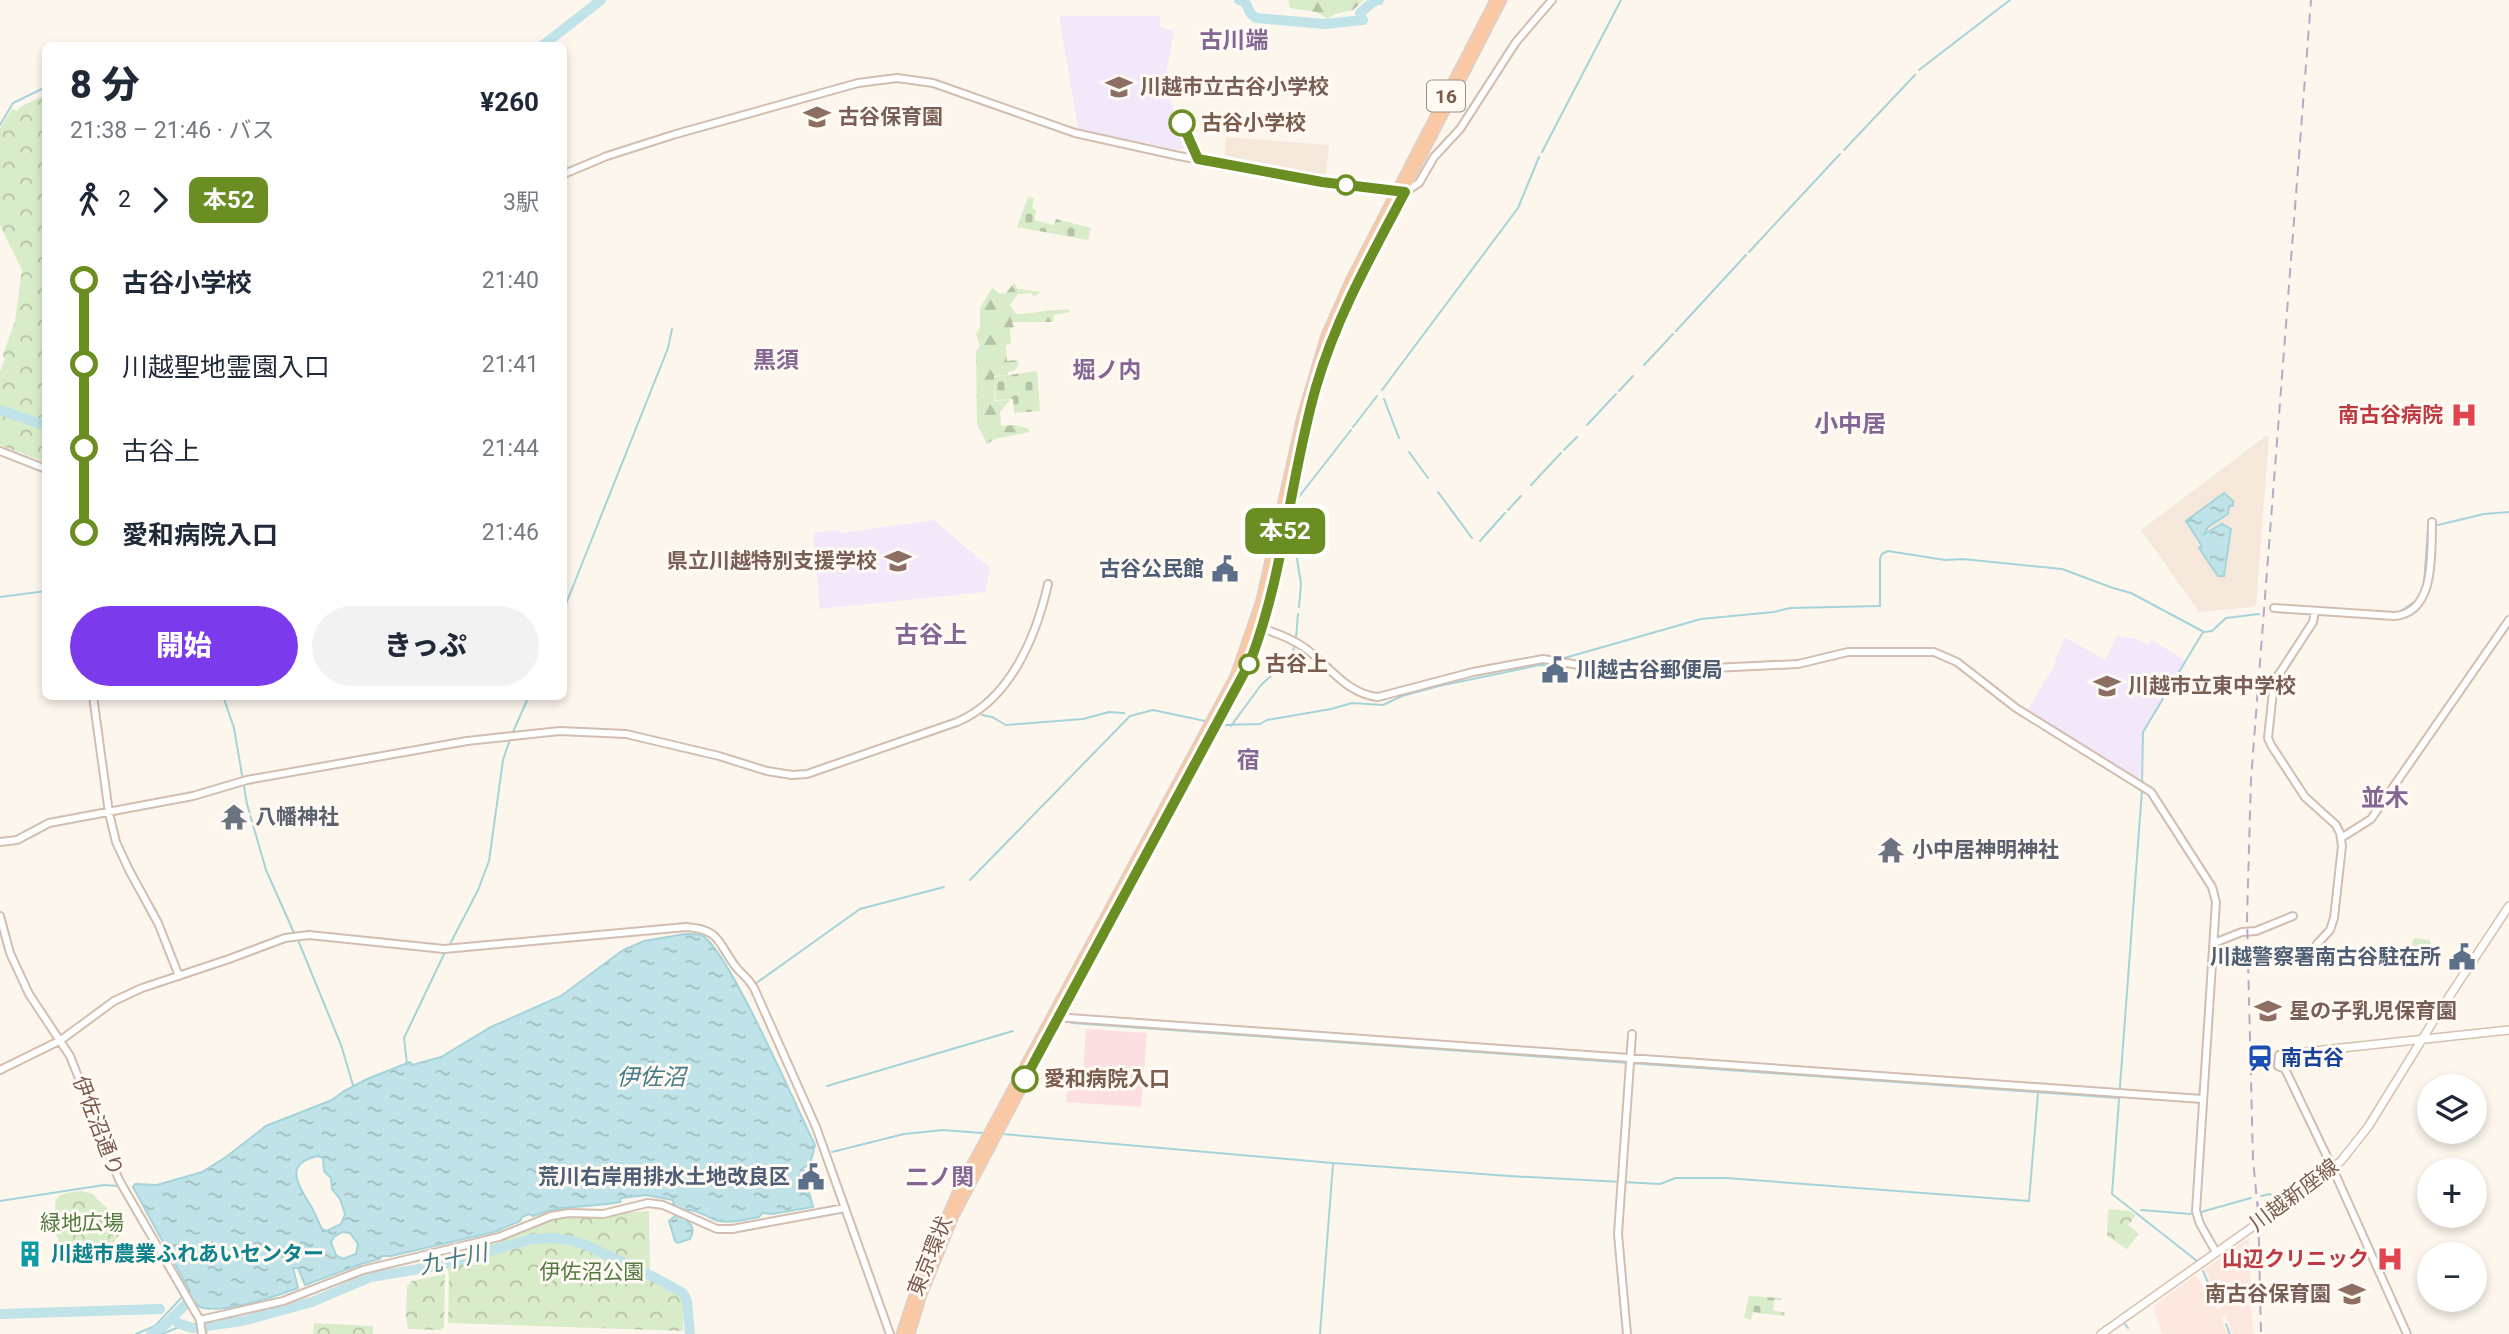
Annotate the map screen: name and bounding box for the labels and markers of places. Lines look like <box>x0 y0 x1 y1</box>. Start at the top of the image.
school or university icon: 川越市立古谷小学校 <box>1104 72 1134 102</box>
place label: 川越市立古谷小学校 <box>1140 75 1329 99</box>
school or university icon: 古谷保育園 <box>802 102 832 132</box>
place label: 古谷保育園 <box>838 105 943 129</box>
marker: 古谷小学校 <box>1169 110 1195 136</box>
place label: 古谷小学校 <box>1201 111 1306 135</box>
unlabelled marker <box>1336 175 1356 195</box>
hospital icon: 南古谷病院 <box>2449 400 2479 430</box>
place label: 南古谷病院 <box>2338 403 2443 427</box>
school or university icon: 県立川越特別支援学校 <box>883 546 913 576</box>
place label: 県立川越特別支援学校 <box>667 549 877 573</box>
public building icon: 古谷公民館 <box>1210 554 1240 584</box>
place label: 古谷公民館 <box>1099 557 1204 581</box>
place label: 古谷上 <box>1265 652 1328 676</box>
marker: 古谷上 <box>1239 654 1259 674</box>
public building icon: 川越古谷郵便局 <box>1540 655 1570 685</box>
place label: 川越古谷郵便局 <box>1576 658 1723 682</box>
school or university icon: 川越市立東中学校 <box>2092 671 2122 701</box>
place label: 川越市立東中学校 <box>2128 674 2296 698</box>
temple icon: 八幡神社 <box>219 802 249 832</box>
place label: 八幡神社 <box>255 805 339 829</box>
temple icon: 小中居神明神社 <box>1876 835 1906 865</box>
place label: 小中居神明神社 <box>1912 838 2059 862</box>
public building icon: 川越警察署南古谷駐在所 <box>2447 942 2477 972</box>
place label: 川越警察署南古谷駐在所 <box>2210 945 2441 969</box>
school or university icon: 星の子乳児保育園 <box>2253 996 2283 1026</box>
place label: 星の子乳児保育園 <box>2289 999 2457 1023</box>
station icon: 南古谷 <box>2245 1043 2275 1073</box>
place label: 南古谷 <box>2281 1046 2344 1070</box>
marker: 愛和病院入口 <box>1012 1066 1038 1092</box>
place label: 愛和病院入口 <box>1044 1067 1170 1091</box>
public building icon: 荒川右岸用排水土地改良区 <box>796 1162 826 1192</box>
place label: 荒川右岸用排水土地改良区 <box>538 1165 790 1189</box>
building icon: 川越市農業ふれあいセンター <box>15 1239 45 1269</box>
place label: 川越市農業ふれあいセンター <box>51 1242 324 1266</box>
hospital icon: 山辺クリニック <box>2375 1244 2405 1274</box>
place label: 山辺クリニック <box>2222 1247 2369 1271</box>
school or university icon: 南古谷保育園 <box>2337 1279 2367 1309</box>
place label: 南古谷保育園 <box>2205 1282 2331 1306</box>

